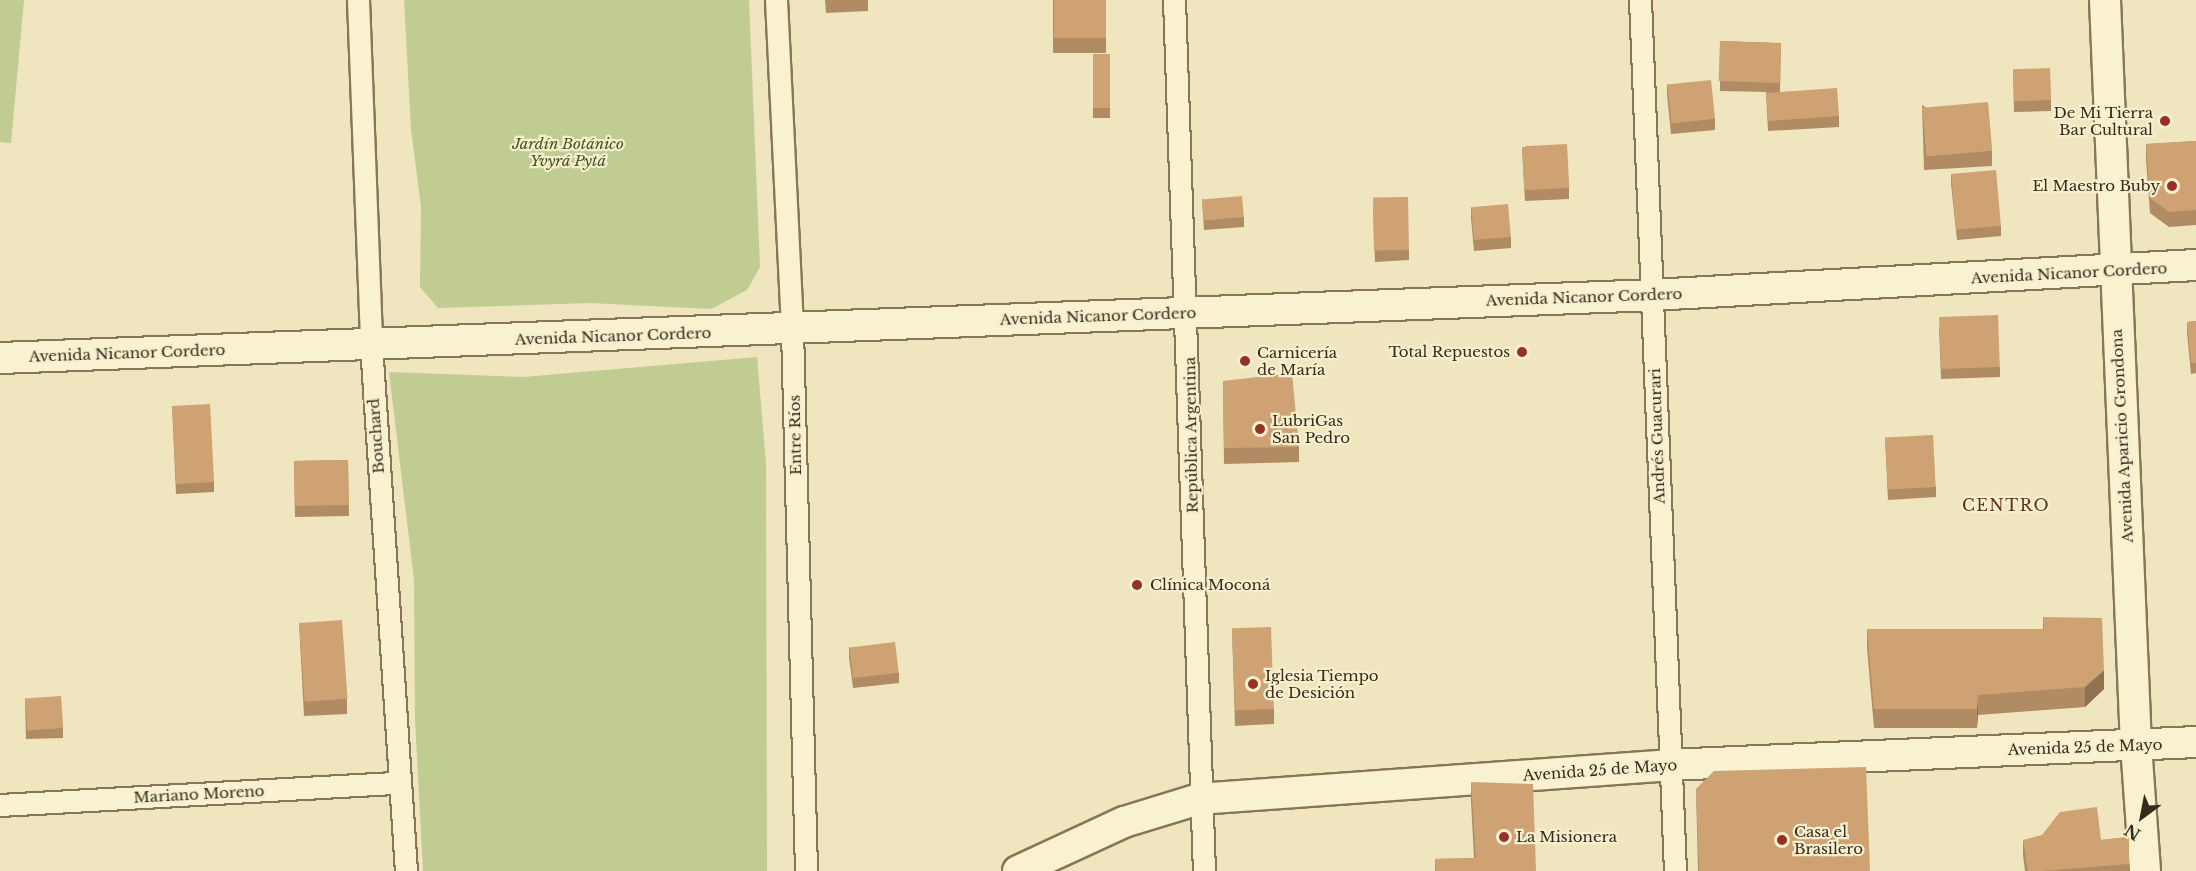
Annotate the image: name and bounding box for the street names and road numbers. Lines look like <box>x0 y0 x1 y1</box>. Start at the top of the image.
street label: Avenida Nicanor Cordero <box>1970 259 2168 287</box>
street label: Avenida Nicanor Cordero <box>1485 285 1683 309</box>
street label: Avenida Nicanor Cordero <box>999 304 1197 328</box>
street label: Avenida Nicanor Cordero <box>514 324 712 348</box>
street label: Avenida Aparicio Grondona <box>2107 328 2137 544</box>
street label: Avenida Nicanor Cordero <box>28 341 226 365</box>
street label: República Argentina <box>1181 356 1201 514</box>
street label: Andrés Guacurari <box>1646 368 1668 504</box>
street label: Entre Ríos <box>785 395 805 475</box>
street label: Bouchard <box>364 398 388 474</box>
street label: Avenida 25 de Mayo <box>2007 735 2163 759</box>
street label: Avenida 25 de Mayo <box>1522 756 1678 784</box>
street label: Mariano Moreno <box>133 782 265 806</box>

